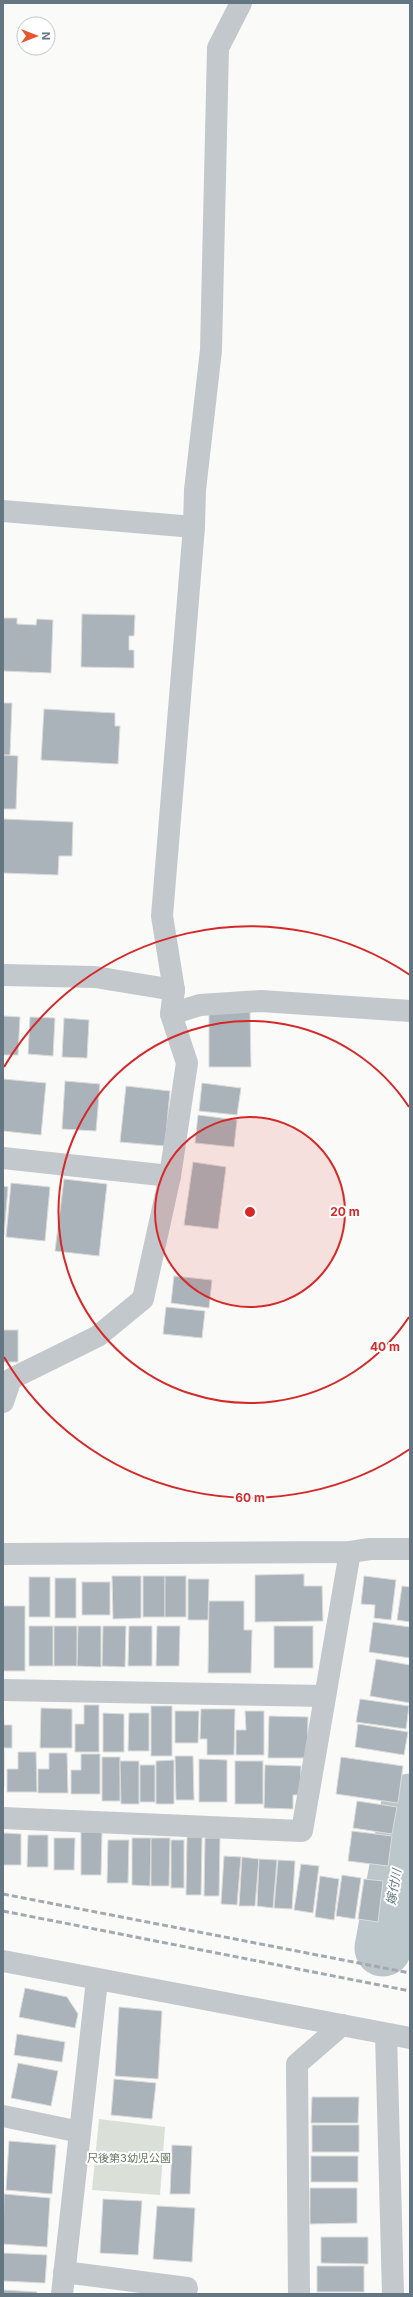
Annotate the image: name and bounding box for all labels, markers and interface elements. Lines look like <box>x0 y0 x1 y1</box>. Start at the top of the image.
north arrow <box>16 16 56 56</box>
text: N <box>39 32 53 40</box>
text: 20 m <box>330 1204 360 1219</box>
centre of rings <box>243 1205 257 1219</box>
text: 40 m <box>370 1339 400 1354</box>
text: 60 m <box>235 1490 265 1505</box>
water label: 嫁付川 <box>383 1866 404 1906</box>
park label: 尺後第3幼児公園 <box>87 2151 171 2165</box>

